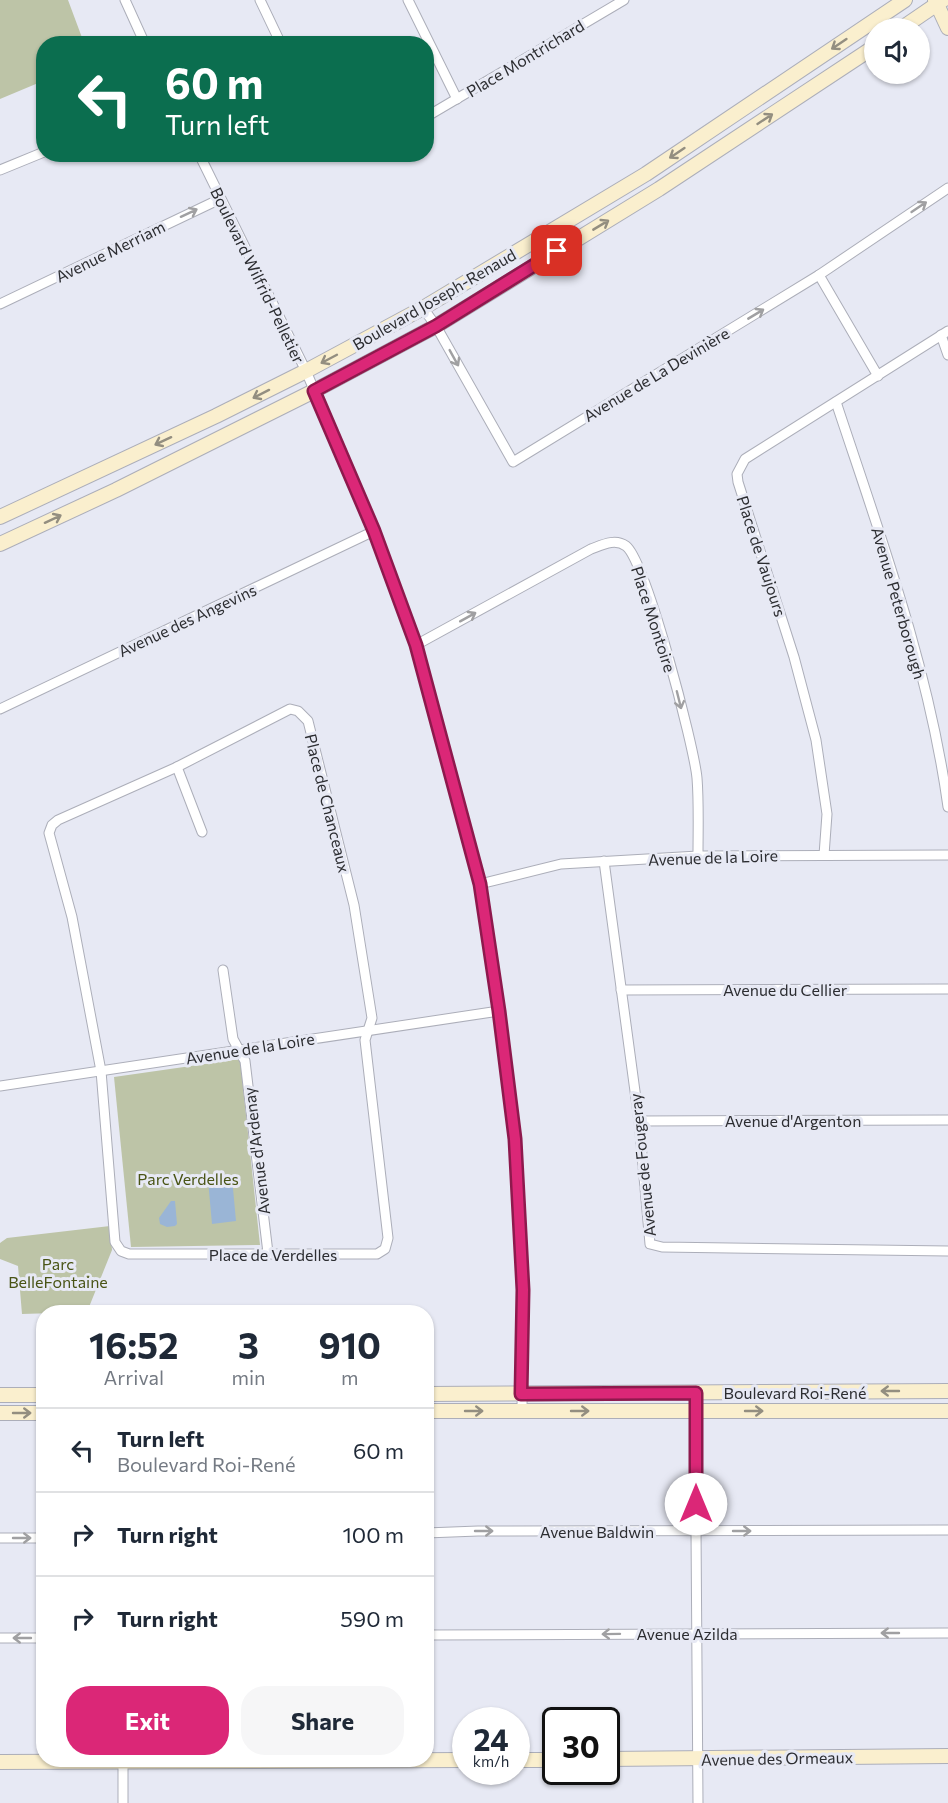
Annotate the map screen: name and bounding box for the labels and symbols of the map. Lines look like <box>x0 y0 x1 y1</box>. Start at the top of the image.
street label: Place Montrichard <box>463 15 587 101</box>
one-way arrow <box>832 38 848 50</box>
one-way arrow <box>756 113 772 125</box>
one-way arrow <box>670 147 686 159</box>
street label: Boulevard Wilfrid-Pelletier <box>207 184 309 367</box>
one-way arrow <box>911 201 927 213</box>
one-way arrow <box>180 207 198 218</box>
street label: Avenue Merriam <box>52 216 168 286</box>
one-way arrow <box>592 218 609 230</box>
pin <box>531 225 582 276</box>
street label: Boulevard Joseph-Renaud <box>349 244 519 354</box>
one-way arrow <box>747 307 764 319</box>
street label: Avenue de La Devinière <box>580 323 732 425</box>
one-way arrow <box>448 349 460 366</box>
one-way arrow <box>320 354 338 365</box>
one-way arrow <box>252 388 270 400</box>
one-way arrow <box>154 436 172 448</box>
street label: Place de Vaujours <box>733 493 791 619</box>
one-way arrow <box>44 513 62 525</box>
street label: Avenue Peterborough <box>868 525 930 681</box>
street label: Place Montoire <box>628 563 680 675</box>
street label: Avenue des Angevins <box>115 580 259 660</box>
one-way arrow <box>458 611 476 622</box>
one-way arrow <box>674 690 686 709</box>
street label: Place de Chanceaux <box>302 732 355 875</box>
street label: Avenue de la Loire <box>648 845 778 869</box>
street label: Avenue du Cellier <box>723 980 848 999</box>
street label: Avenue de la Loire <box>184 1028 316 1068</box>
street label: Avenue d'Ardenay <box>239 1086 273 1216</box>
street label: Avenue de Fougeray <box>625 1092 659 1238</box>
street label: Avenue d'Argenton <box>725 1111 861 1130</box>
park label: Parc Verdelles <box>137 1169 239 1188</box>
street label: Place de Verdelles <box>209 1245 337 1264</box>
park label: Parc BelleFontaine <box>8 1254 108 1291</box>
street label: Boulevard Roi-René <box>724 1383 866 1402</box>
one-way arrow <box>880 1385 900 1397</box>
one-way arrow <box>464 1405 484 1416</box>
one-way arrow <box>570 1405 590 1417</box>
one-way arrow <box>744 1405 764 1417</box>
one-way arrow <box>11 1407 31 1419</box>
position arrow <box>664 1472 728 1536</box>
street label: Avenue Baldwin <box>540 1522 654 1541</box>
one-way arrow <box>474 1525 494 1537</box>
one-way arrow <box>732 1525 752 1537</box>
one-way arrow <box>11 1532 31 1544</box>
street label: Avenue Azilda <box>636 1624 738 1643</box>
one-way arrow <box>880 1627 900 1639</box>
one-way arrow <box>601 1628 621 1640</box>
one-way arrow <box>12 1632 32 1644</box>
speed limit sign: 30 <box>542 1707 620 1785</box>
street label: Avenue des Ormeaux <box>701 1747 854 1769</box>

